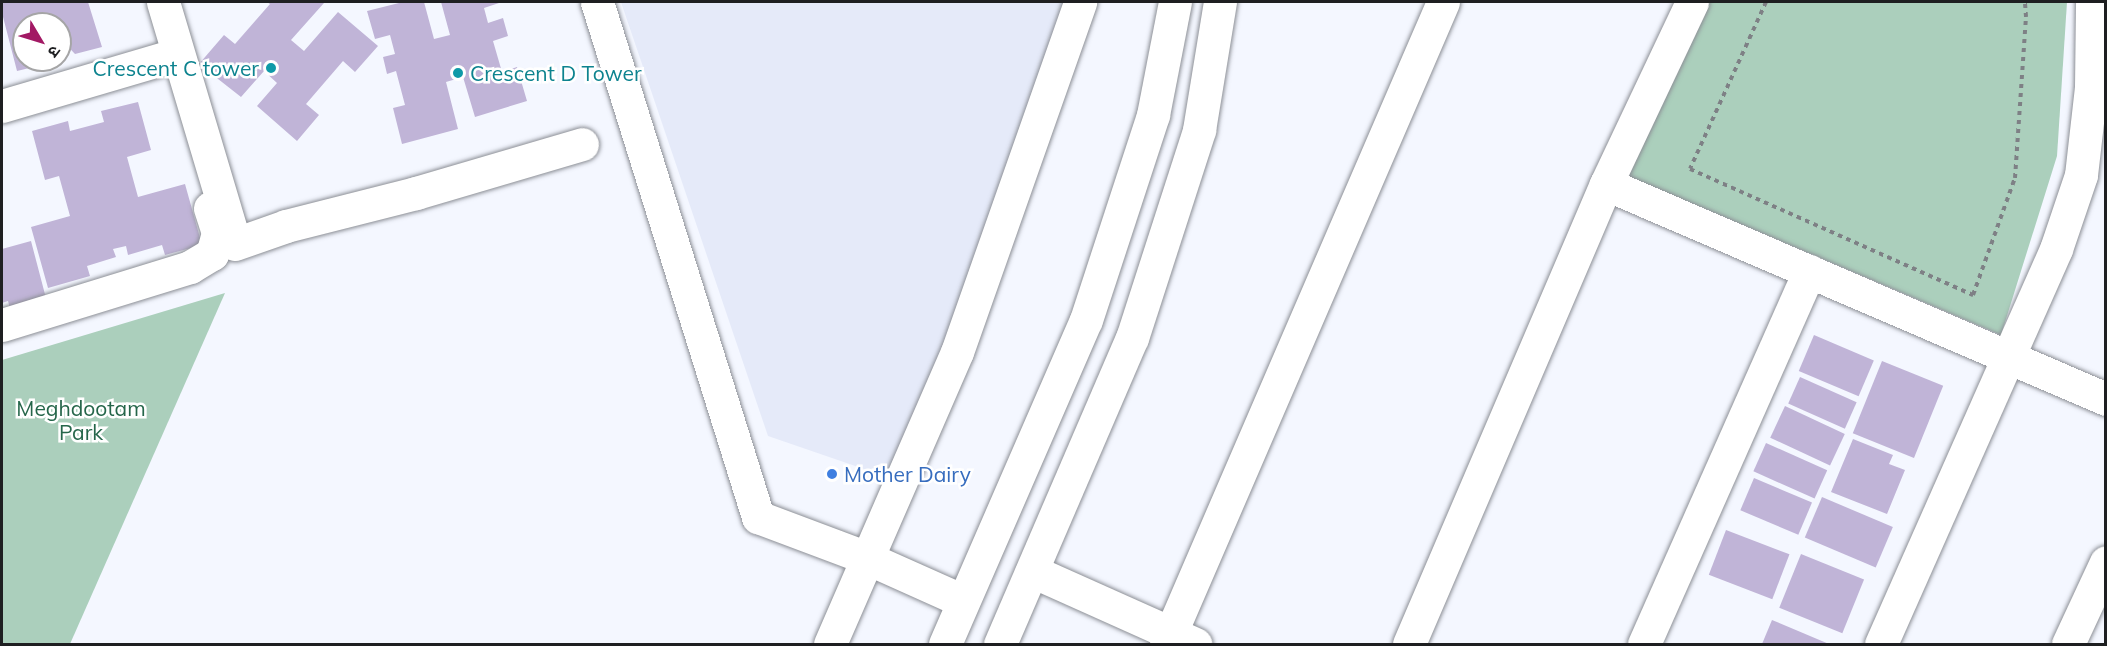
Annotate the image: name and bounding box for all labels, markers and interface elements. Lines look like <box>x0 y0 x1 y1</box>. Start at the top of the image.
north arrow <box>12 12 72 72</box>
text: उ <box>44 42 65 62</box>
place label: Crescent C tower <box>92 55 259 81</box>
place label: Crescent D Tower <box>470 60 642 86</box>
marker: Crescent C tower <box>264 61 278 75</box>
marker: Crescent D Tower <box>451 66 465 80</box>
park label: Meghdootam Park <box>16 395 146 445</box>
place label: Mother Dairy <box>844 461 971 487</box>
marker: Mother Dairy <box>825 467 839 481</box>

